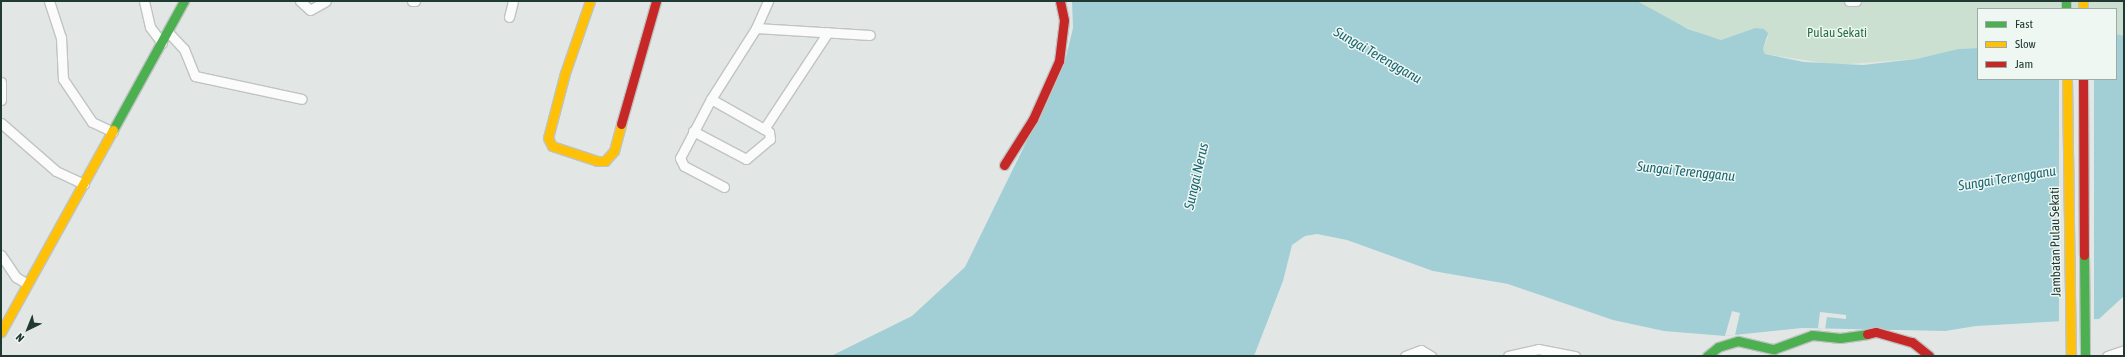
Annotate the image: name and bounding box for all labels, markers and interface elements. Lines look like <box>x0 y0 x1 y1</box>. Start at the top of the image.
legend <box>1977 8 2117 80</box>
text: Fast <box>2015 17 2033 31</box>
water label: Sungai Terengganu <box>1331 23 1425 87</box>
park label: Pulau Sekati <box>1807 25 1867 41</box>
text: Slow <box>2015 37 2036 51</box>
text: Jam <box>2015 57 2033 71</box>
water label: Sungai Nerus <box>1180 141 1212 211</box>
water label: Sungai Terengganu <box>1636 157 1736 185</box>
water label: Sungai Terengganu <box>1957 162 2057 194</box>
street label: Jambatan Pulau Sekati <box>2047 187 2065 297</box>
north arrow <box>8 309 48 349</box>
text: N <box>13 331 26 344</box>

